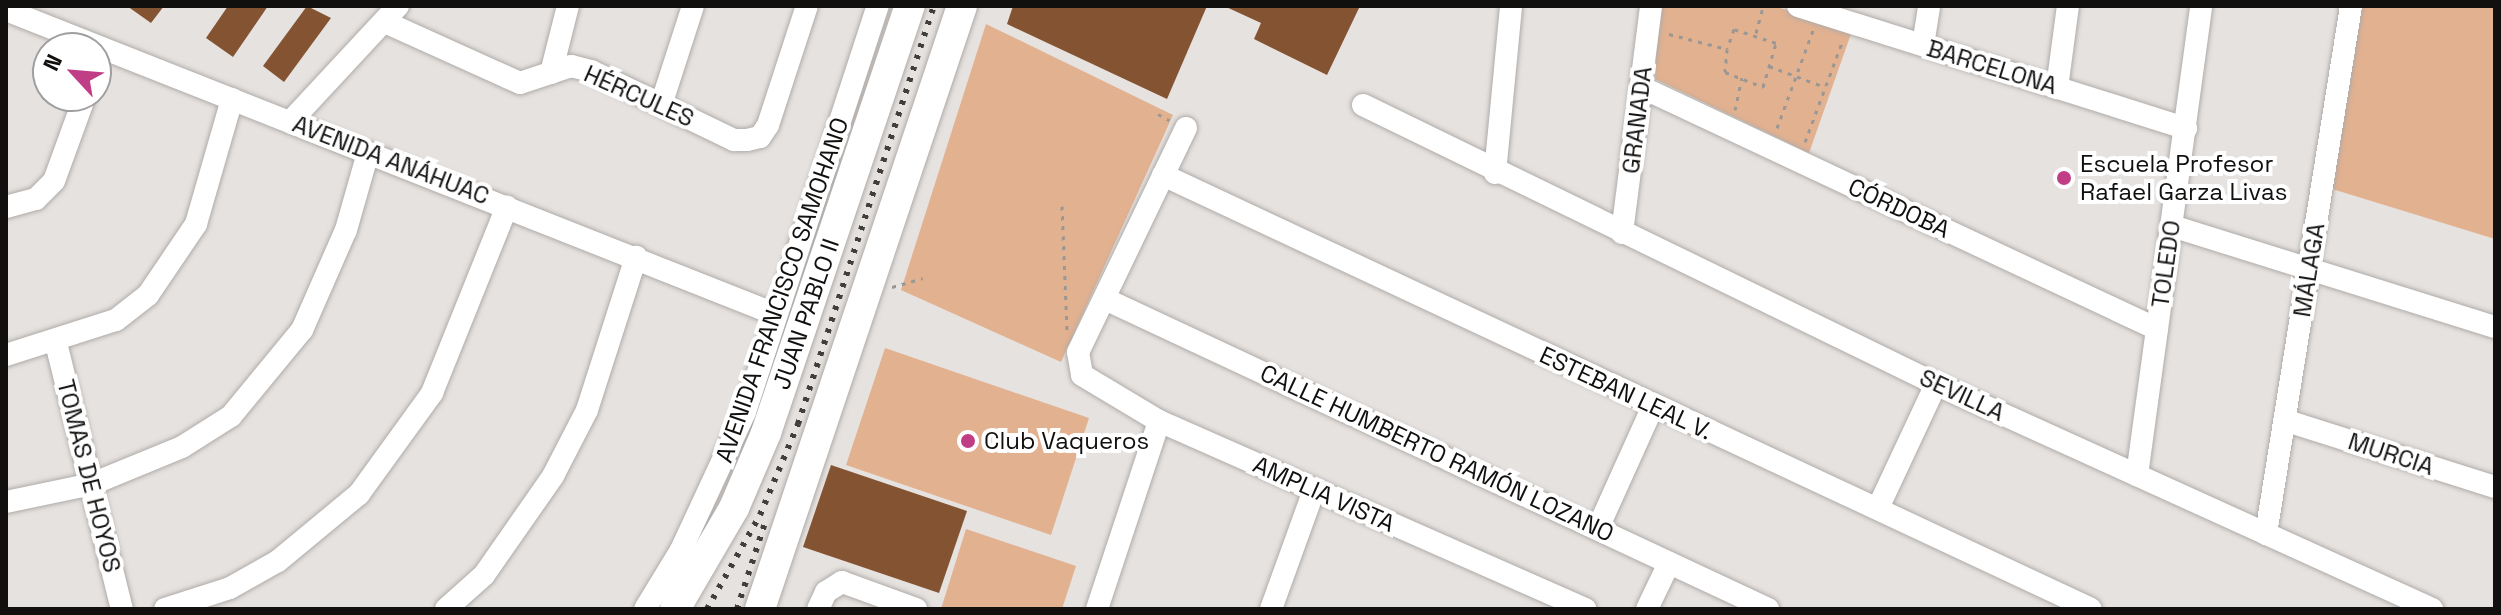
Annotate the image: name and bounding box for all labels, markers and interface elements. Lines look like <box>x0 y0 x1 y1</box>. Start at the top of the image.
north arrow <box>32 32 112 112</box>
street label: BARCELONA <box>1923 34 2061 100</box>
text: N <box>36 50 68 75</box>
street label: HÉRCULES <box>580 59 698 133</box>
street label: GRANADA <box>1616 65 1658 175</box>
street label: AVENIDA ANÁHUAC <box>288 109 494 211</box>
street label: AVENIDA FRANCISCO SAMOHANO <box>709 114 855 466</box>
place label: Escuela Profesor Rafael Garza Livas <box>2080 150 2287 206</box>
marker: Escuela Profesor Rafael Garza Livas <box>2055 169 2073 187</box>
street label: CÓRDOBA <box>1844 172 1954 244</box>
street label: TOLEDO <box>2146 218 2186 310</box>
street label: MÁLAGA <box>2287 221 2331 319</box>
street label: JUAN PABLO II <box>767 235 845 393</box>
street label: ESTEBAN LEAL V. <box>1535 340 1717 446</box>
street label: CALLE HUMBERTO RAMÓN LOZANO <box>1256 358 1618 548</box>
street label: SEVILLA <box>1915 363 2009 427</box>
street label: TOMAS DE HOYOS <box>51 377 127 575</box>
place label: Club Vaqueros <box>984 427 1150 455</box>
street label: MURCIA <box>2345 427 2437 481</box>
marker: Club Vaqueros <box>959 432 977 450</box>
street label: AMPLIA VISTA <box>1248 450 1400 538</box>

